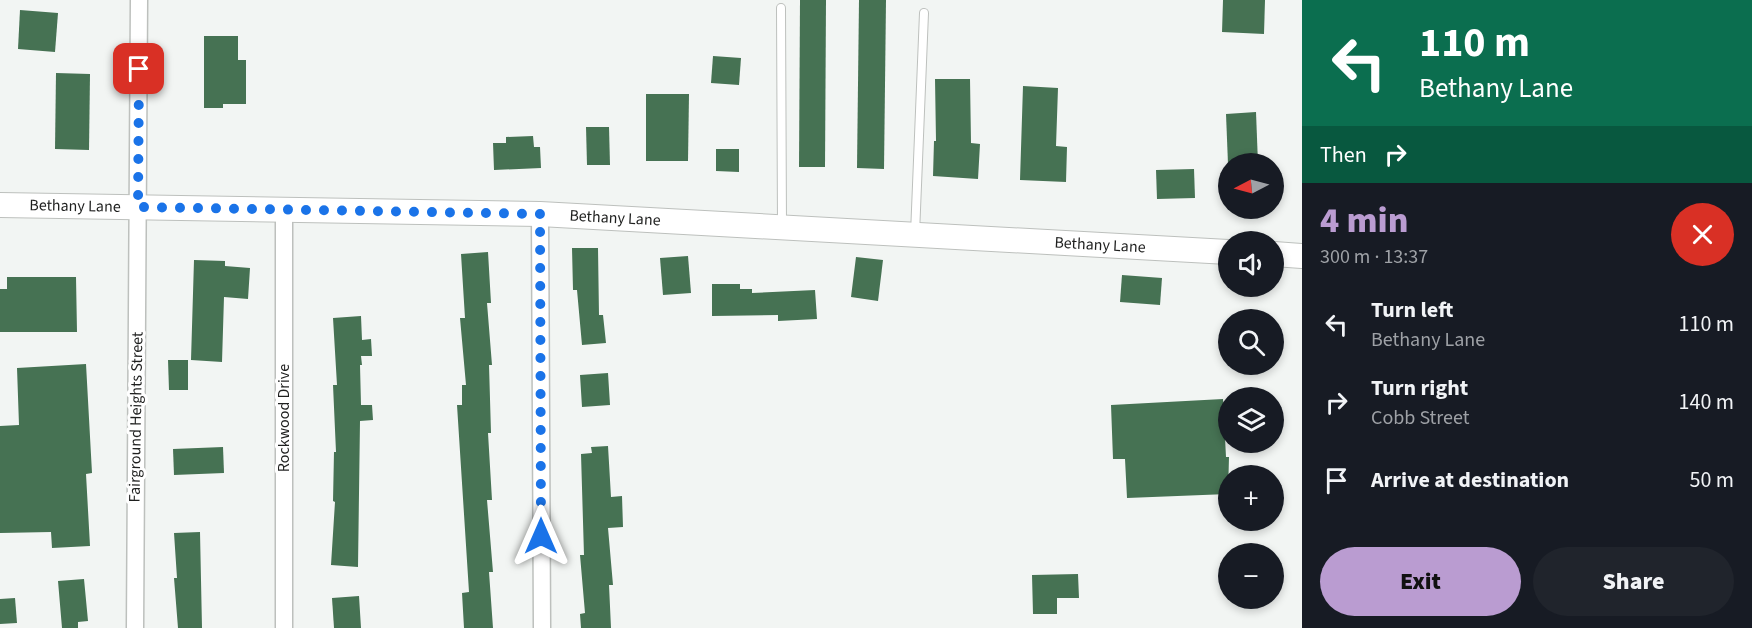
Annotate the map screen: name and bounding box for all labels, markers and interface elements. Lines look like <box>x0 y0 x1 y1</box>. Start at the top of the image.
text: 110 m <box>1419 13 1530 73</box>
icon: left <box>1320 24 1398 102</box>
pin <box>113 43 164 94</box>
icon: arrive <box>122 52 155 85</box>
text: Bethany Lane <box>1419 69 1573 108</box>
icon: right <box>1379 138 1412 171</box>
text: Then <box>1320 139 1367 171</box>
north arrow <box>1218 153 1284 219</box>
map controls <box>1218 153 1284 609</box>
street label: Bethany Lane <box>29 194 121 218</box>
text: 4 min <box>1320 195 1408 246</box>
button: close <box>1671 203 1734 266</box>
street label: Bethany Lane <box>569 205 661 231</box>
button: sound <box>1218 231 1284 297</box>
street label: Bethany Lane <box>1054 232 1146 258</box>
text: 300 m · 13:37 <box>1320 243 1428 271</box>
text: Turn left <box>1371 294 1453 326</box>
icon: left <box>1320 308 1353 341</box>
text: 110 m <box>1679 308 1734 340</box>
button: search <box>1218 309 1284 375</box>
text: Bethany Lane <box>1371 326 1485 354</box>
street label: Fairground Heights Street <box>124 331 148 503</box>
street label: Rockwood Drive <box>273 364 295 472</box>
text: Turn right <box>1371 372 1468 404</box>
icon: right <box>1320 386 1353 419</box>
text: 140 m <box>1679 386 1734 418</box>
button: layers <box>1218 387 1284 453</box>
text: Cobb Street <box>1371 404 1470 432</box>
icon: arrive <box>1320 464 1353 497</box>
text: Arrive at destination <box>1371 464 1569 496</box>
text: 50 m <box>1689 464 1734 496</box>
button: + <box>1218 465 1284 531</box>
position arrow <box>509 504 573 568</box>
button: − <box>1218 543 1284 609</box>
button: Exit <box>1320 547 1521 616</box>
button: Share <box>1533 547 1734 616</box>

